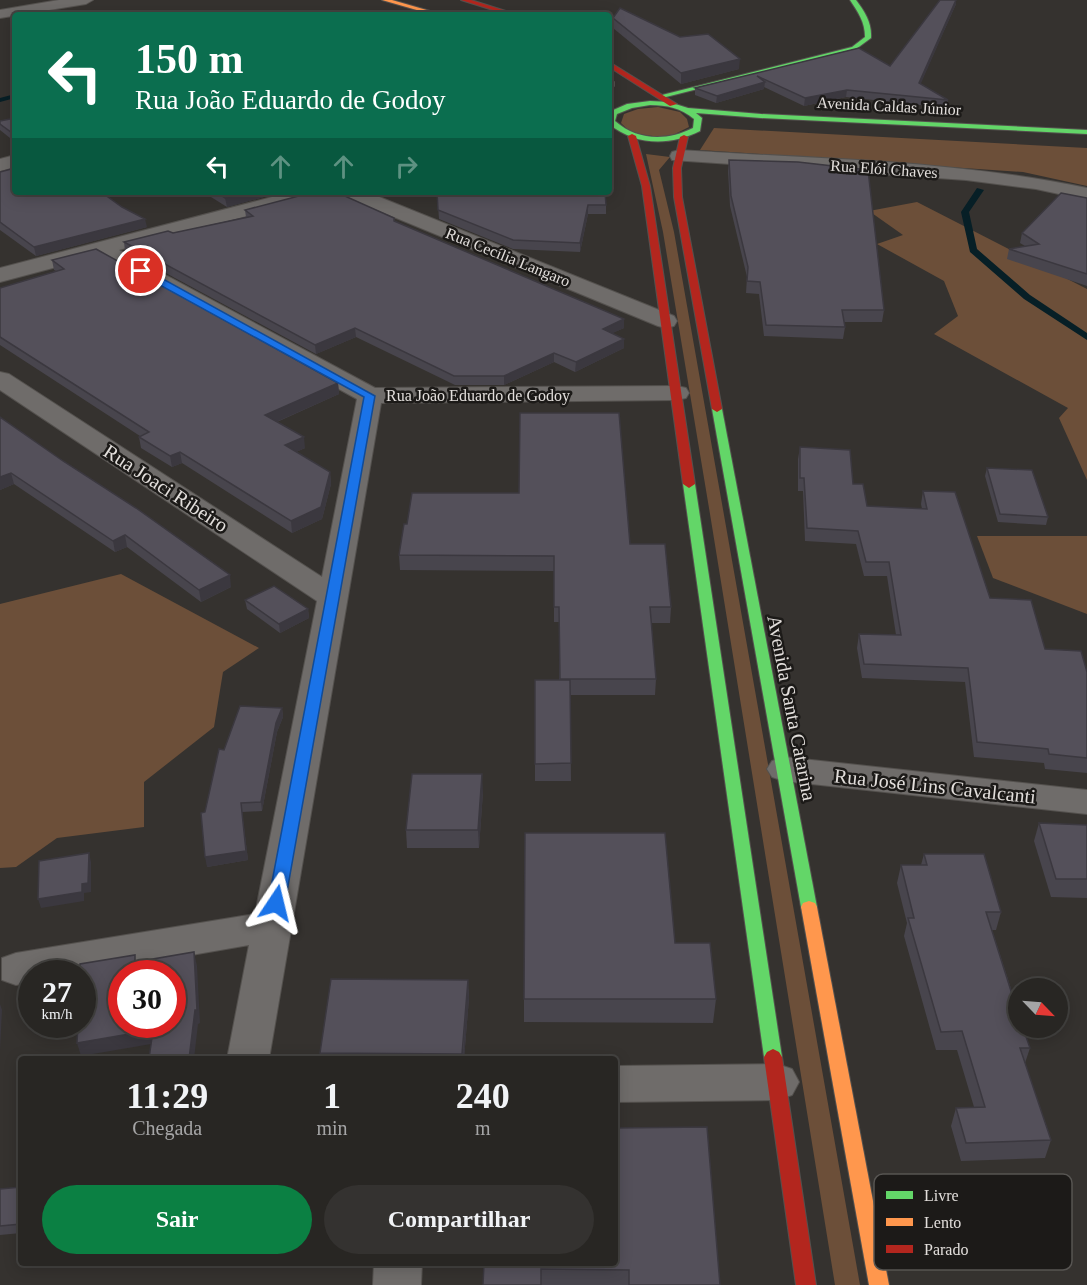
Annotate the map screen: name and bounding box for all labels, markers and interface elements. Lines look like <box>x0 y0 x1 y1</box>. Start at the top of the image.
icon: left <box>36 36 114 114</box>
text: 150 m <box>135 36 244 82</box>
text: Rua João Eduardo de Godoy <box>135 85 445 115</box>
street label: Avenida Caldas Júnior <box>816 94 962 118</box>
icon: left <box>201 150 234 183</box>
icon: ahead <box>264 150 297 183</box>
icon: ahead <box>327 150 360 183</box>
icon: right <box>390 150 423 183</box>
street label: Rua Elói Chaves <box>830 157 938 181</box>
street label: Rua Cecília Langaro <box>443 224 573 291</box>
pin <box>115 245 166 296</box>
icon: arrive <box>124 254 157 287</box>
street label: Rua João Eduardo de Godoy <box>386 387 570 405</box>
street label: Rua Joaci Ribeiro <box>100 440 232 536</box>
street label: Avenida Santa Catarina <box>763 613 821 803</box>
street label: Rua José Lins Cavalcanti <box>833 764 1037 808</box>
position arrow <box>244 871 308 935</box>
speed limit sign: 30 <box>108 960 186 1038</box>
text: 27 <box>42 975 72 1008</box>
north arrow <box>1008 978 1068 1038</box>
map controls <box>1008 978 1068 1038</box>
text: km/h <box>42 1006 72 1022</box>
text: 11:29 <box>126 1076 208 1116</box>
text: 1 <box>323 1076 341 1116</box>
text: 240 <box>456 1076 510 1116</box>
text: Chegada <box>132 1117 202 1139</box>
text: min <box>316 1117 348 1139</box>
text: m <box>475 1117 491 1139</box>
legend <box>874 1174 1072 1270</box>
button: Sair <box>42 1185 312 1254</box>
button: Compartilhar <box>324 1185 594 1254</box>
text: Livre <box>924 1187 959 1204</box>
text: Lento <box>924 1214 961 1231</box>
text: Parado <box>924 1241 968 1258</box>

